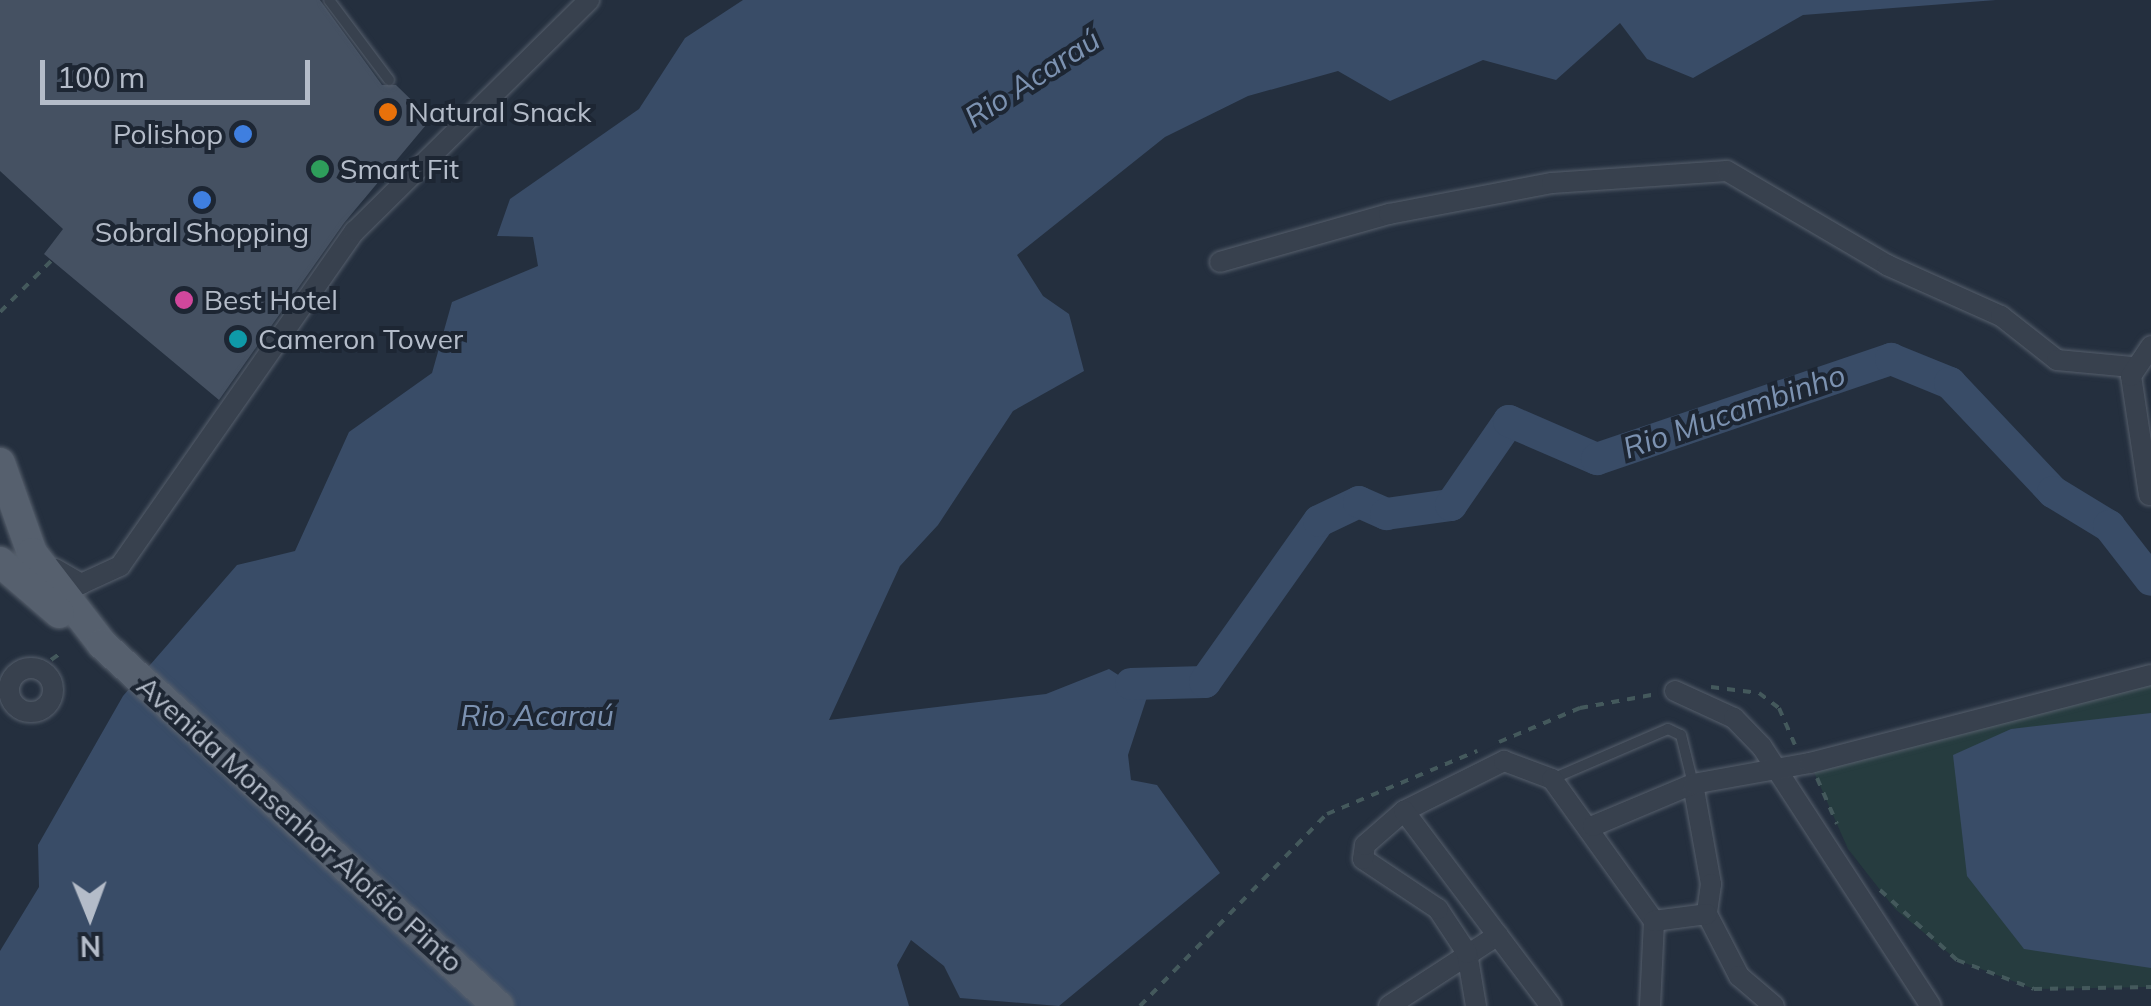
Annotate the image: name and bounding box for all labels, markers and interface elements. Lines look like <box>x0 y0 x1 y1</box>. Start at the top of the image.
water label: Rio Acaraú <box>958 21 1106 135</box>
scale bar <box>45 40 315 102</box>
text: 100 m <box>57 58 145 96</box>
place label: Natural Snack <box>408 95 591 129</box>
marker: Natural Snack <box>377 101 399 123</box>
place label: Polishop <box>113 117 223 151</box>
marker: Polishop <box>232 123 254 145</box>
place label: Smart Fit <box>340 152 459 186</box>
marker: Smart Fit <box>309 158 331 180</box>
marker: Sobral Shopping <box>191 189 213 211</box>
place label: Sobral Shopping <box>95 215 309 249</box>
place label: Best Hotel <box>204 283 338 317</box>
marker: Best Hotel <box>173 289 195 311</box>
place label: Cameron Tower <box>258 322 463 356</box>
marker: Cameron Tower <box>227 328 249 350</box>
water label: Rio Mucambinho <box>1618 356 1850 466</box>
street label: Avenida Monsenhor Aloísio Pinto <box>130 669 470 979</box>
water label: Rio Acaraú <box>460 697 614 733</box>
north arrow <box>40 866 140 966</box>
text: N <box>80 929 101 964</box>

